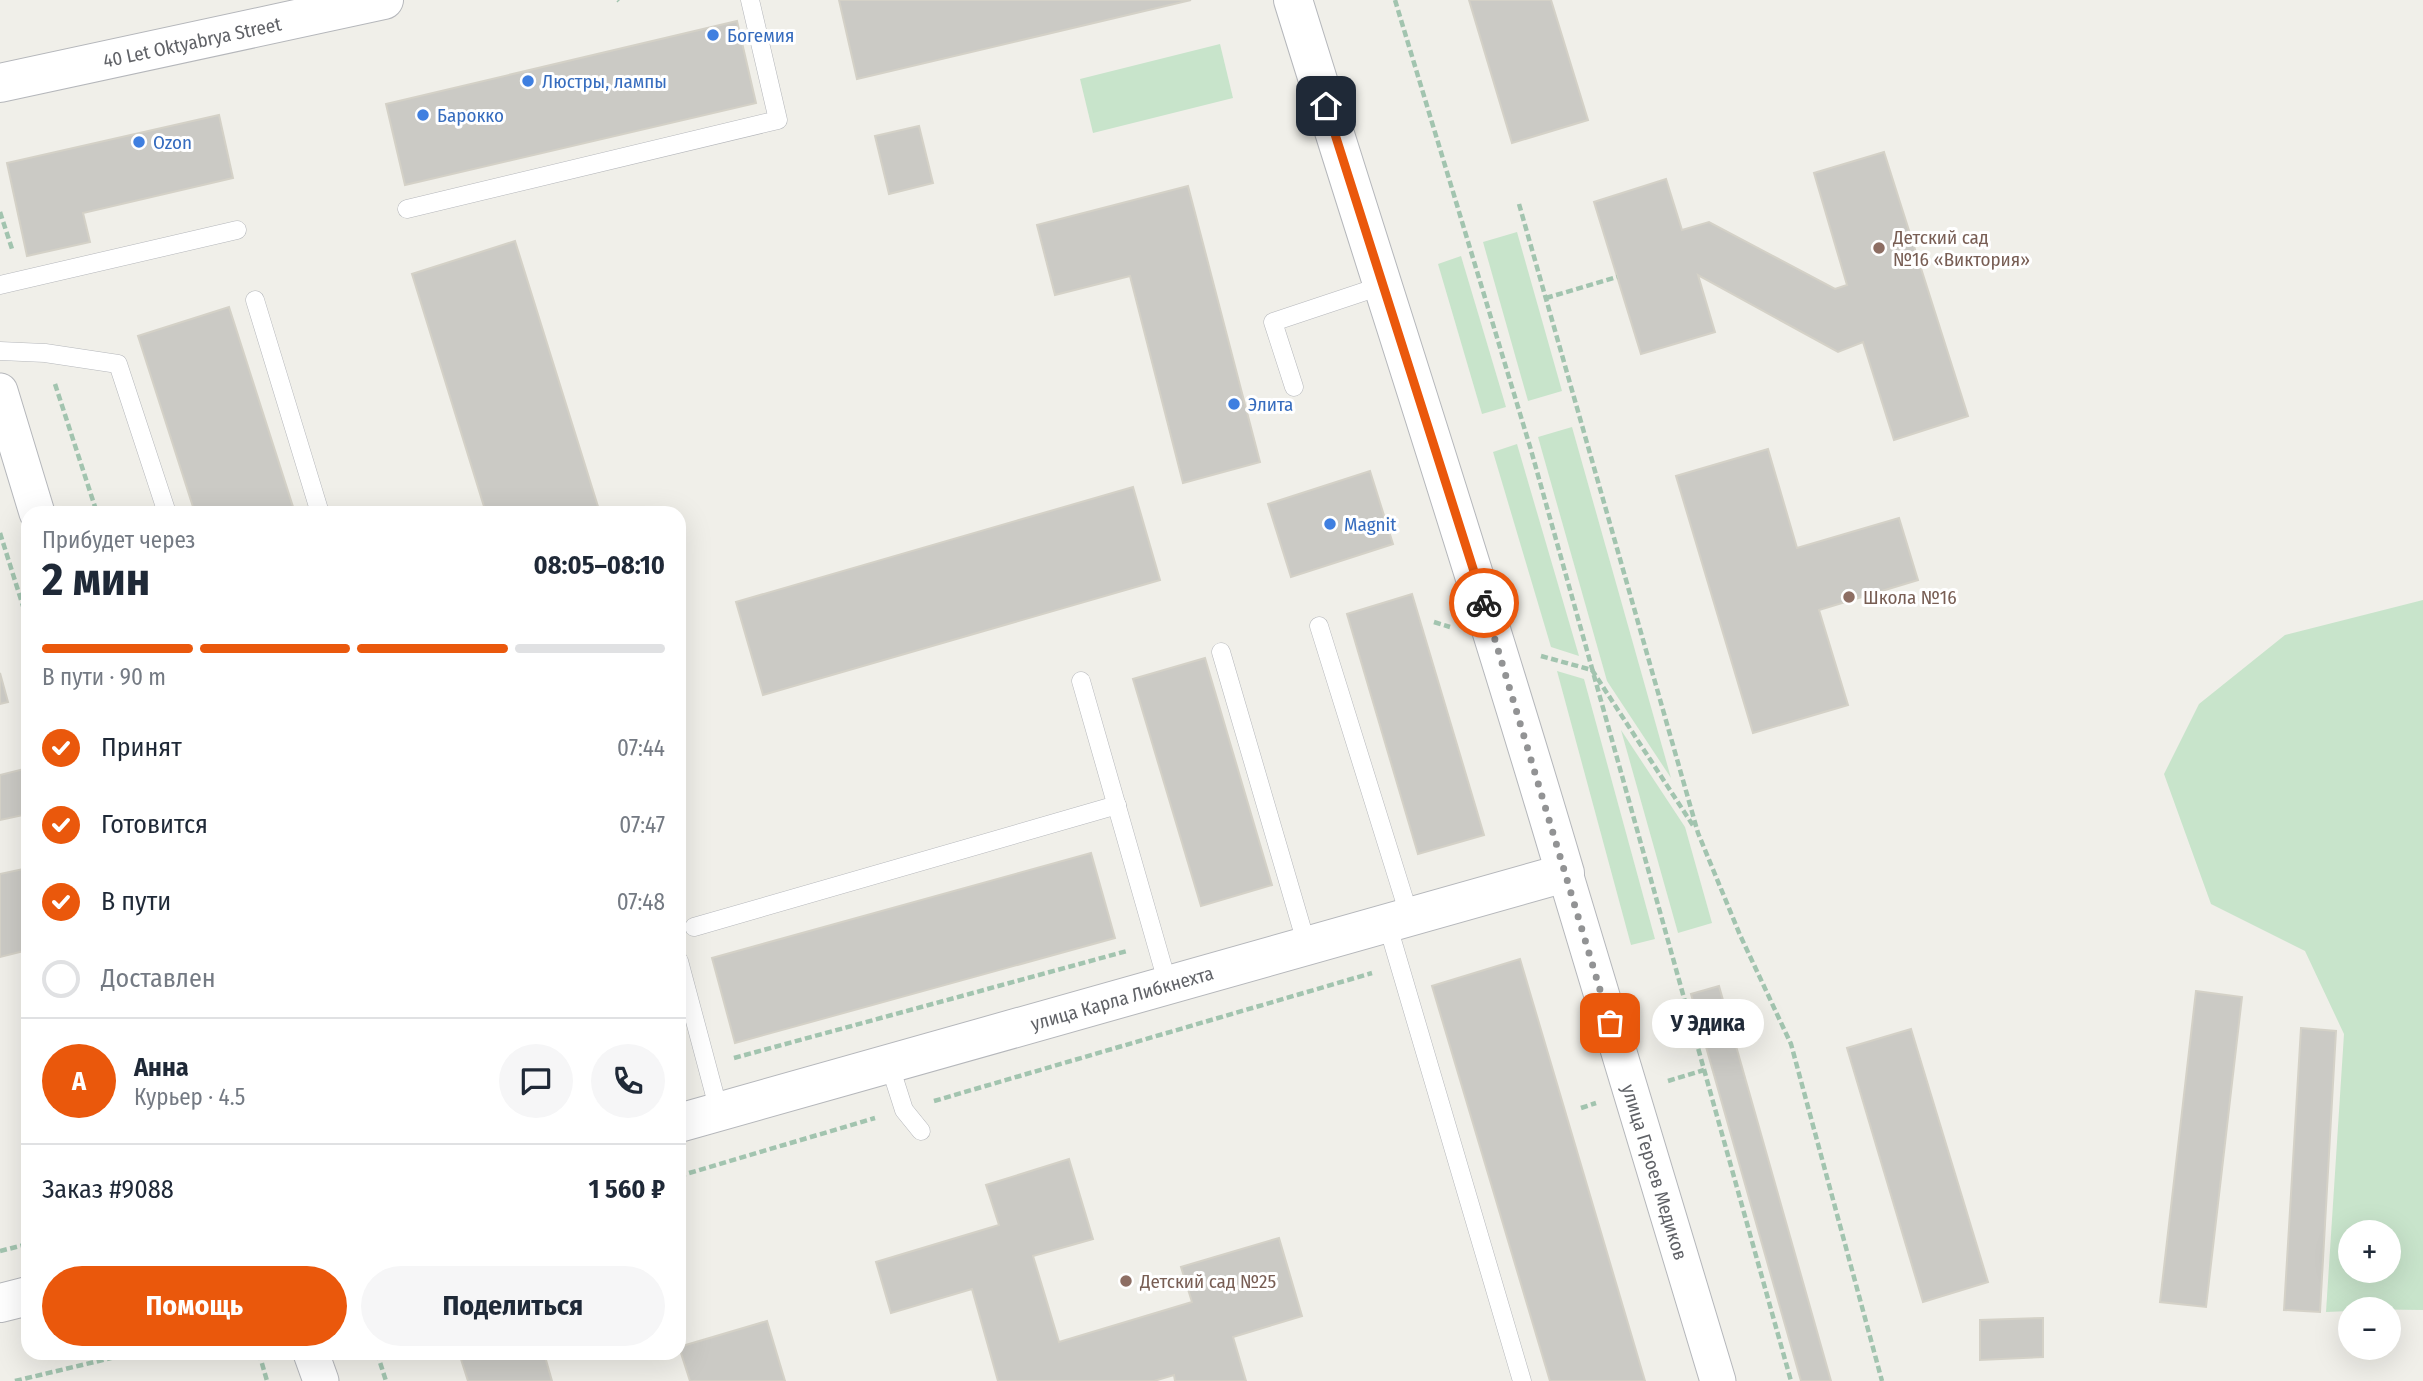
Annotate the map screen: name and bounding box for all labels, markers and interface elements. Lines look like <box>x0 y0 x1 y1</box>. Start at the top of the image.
street label: 40 Let Oktyabrya Street <box>101 12 284 73</box>
place label: Богемия <box>727 24 794 47</box>
marker: Богемия <box>705 27 721 43</box>
place label: Люстры, лампы <box>542 70 667 93</box>
marker: Люстры, лампы <box>520 73 536 89</box>
pin <box>1296 76 1356 136</box>
icon: home <box>1307 87 1345 125</box>
place label: Барокко <box>437 104 504 127</box>
marker: Барокко <box>415 107 431 123</box>
place label: Ozon <box>153 131 192 154</box>
marker: Ozon <box>131 134 147 150</box>
place label: Детский сад №16 «Виктория» <box>1892 226 2030 271</box>
marker: Детский сад №16 «Виктория» <box>1871 240 1887 256</box>
place label: Элита <box>1248 393 1293 416</box>
marker: Элита <box>1226 396 1242 412</box>
place label: Magnit <box>1344 513 1397 536</box>
marker: Magnit <box>1322 516 1338 532</box>
text: Прибудет через <box>42 526 195 554</box>
text: 08:05–08:10 <box>534 550 665 581</box>
text: 2 мин <box>42 552 150 607</box>
courier <box>1449 568 1519 638</box>
icon: bike <box>1465 584 1503 622</box>
place label: Школа №16 <box>1863 586 1957 609</box>
marker: Школа №16 <box>1841 589 1857 605</box>
text: В пути · 90 m <box>42 663 166 691</box>
icon: check <box>42 729 80 767</box>
text: Принят <box>101 732 182 763</box>
text: 07:44 <box>617 734 665 762</box>
icon: check <box>42 806 80 844</box>
text: Готовится <box>101 809 208 840</box>
text: 07:47 <box>619 811 665 839</box>
icon: check <box>42 883 80 921</box>
text: В пути <box>101 886 171 917</box>
text: 07:48 <box>617 888 665 916</box>
street label: улица Карла Либкнехта <box>1028 961 1216 1036</box>
text: Доставлен <box>101 963 216 994</box>
pin <box>1580 993 1640 1053</box>
callout: У Эдика <box>1652 998 1764 1048</box>
icon: bag <box>1591 1004 1629 1042</box>
text: У Эдика <box>1671 1009 1745 1037</box>
button: chat <box>499 1044 573 1118</box>
button: phone <box>591 1044 665 1118</box>
text: Анна <box>134 1052 189 1083</box>
text: А <box>72 1066 86 1097</box>
street label: улица Героев Медиков <box>1617 1081 1692 1263</box>
text: Курьер · 4.5 <box>134 1083 245 1111</box>
text: Заказ #9088 <box>42 1174 174 1205</box>
text: 1 560 ₽ <box>589 1174 665 1205</box>
map controls <box>2338 1220 2401 1360</box>
button: + <box>2338 1220 2401 1283</box>
button: Помощь <box>42 1266 347 1346</box>
button: Поделиться <box>361 1266 665 1346</box>
place label: Детский сад №25 <box>1139 1270 1276 1293</box>
marker: Детский сад №25 <box>1118 1273 1134 1289</box>
button: − <box>2338 1297 2401 1360</box>

